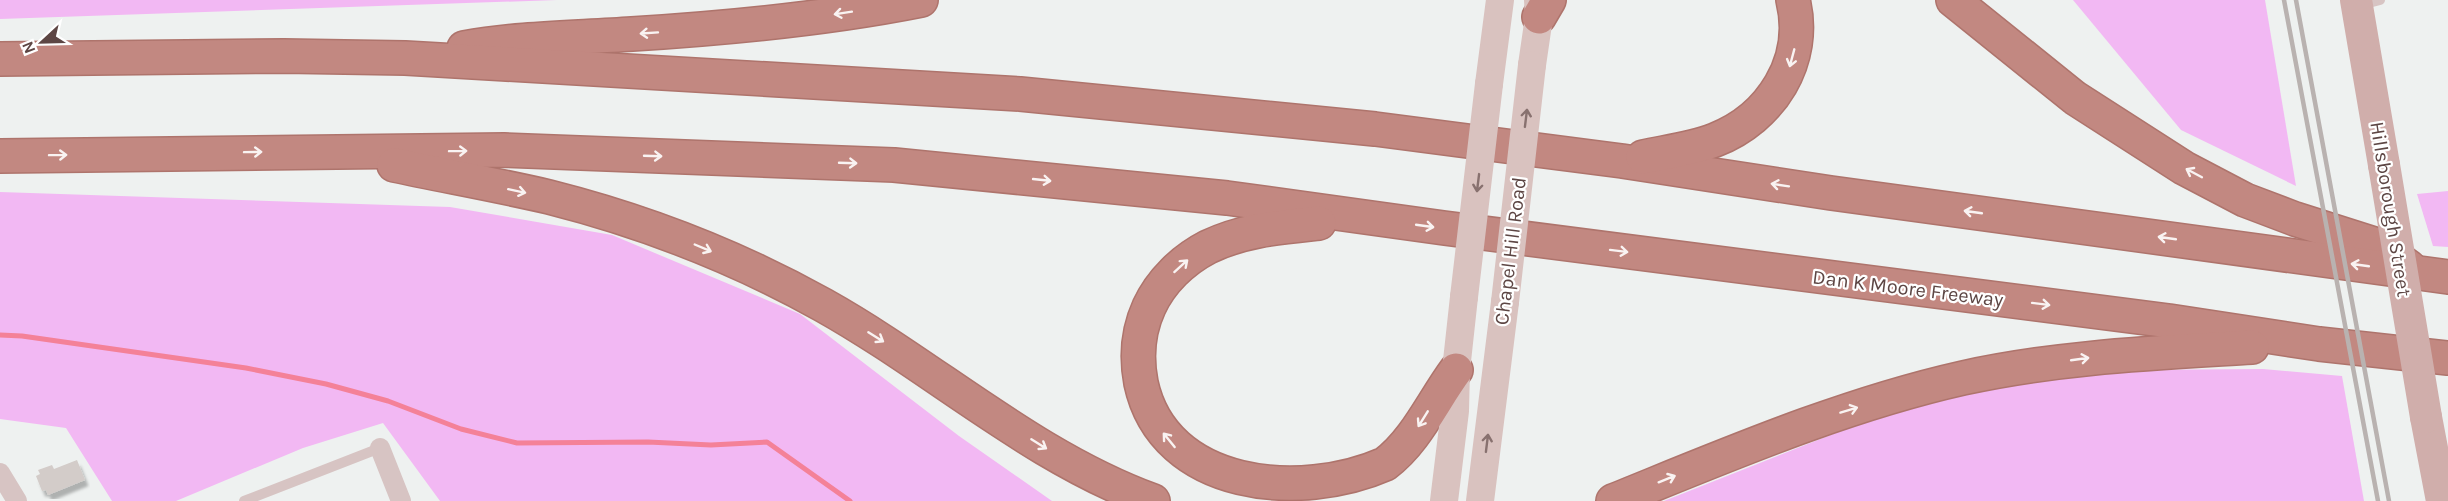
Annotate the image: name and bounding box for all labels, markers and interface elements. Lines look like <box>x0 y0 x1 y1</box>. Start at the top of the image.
one-way arrow <box>833 8 853 19</box>
north arrow <box>12 12 72 72</box>
one-way arrow <box>639 28 659 39</box>
text: N <box>18 39 40 56</box>
one-way arrow <box>1786 48 1797 67</box>
one-way arrow <box>1520 109 1531 129</box>
street label: Hillsborough Street <box>2365 120 2416 299</box>
one-way arrow <box>447 145 467 157</box>
one-way arrow <box>243 146 263 158</box>
one-way arrow <box>48 149 68 161</box>
one-way arrow <box>642 150 662 161</box>
one-way arrow <box>837 158 857 169</box>
one-way arrow <box>2185 166 2203 178</box>
one-way arrow <box>1472 173 1483 193</box>
one-way arrow <box>1031 175 1051 186</box>
street label: Chapel Hill Road <box>1490 176 1531 326</box>
one-way arrow <box>1771 180 1791 191</box>
one-way arrow <box>507 186 526 197</box>
one-way arrow <box>1964 207 1984 218</box>
one-way arrow <box>1415 220 1435 231</box>
one-way arrow <box>2157 232 2177 243</box>
one-way arrow <box>693 243 712 254</box>
one-way arrow <box>1608 246 1628 257</box>
one-way arrow <box>1173 259 1188 273</box>
one-way arrow <box>2350 259 2370 270</box>
street label: Dan K Moore Freeway <box>1811 265 2005 312</box>
one-way arrow <box>2031 299 2051 310</box>
one-way arrow <box>867 332 884 344</box>
one-way arrow <box>2070 354 2090 365</box>
one-way arrow <box>1839 404 1858 415</box>
one-way arrow <box>1417 410 1429 427</box>
one-way arrow <box>1162 432 1175 448</box>
one-way arrow <box>1482 434 1493 453</box>
one-way arrow <box>1030 439 1047 451</box>
one-way arrow <box>1657 473 1676 484</box>

